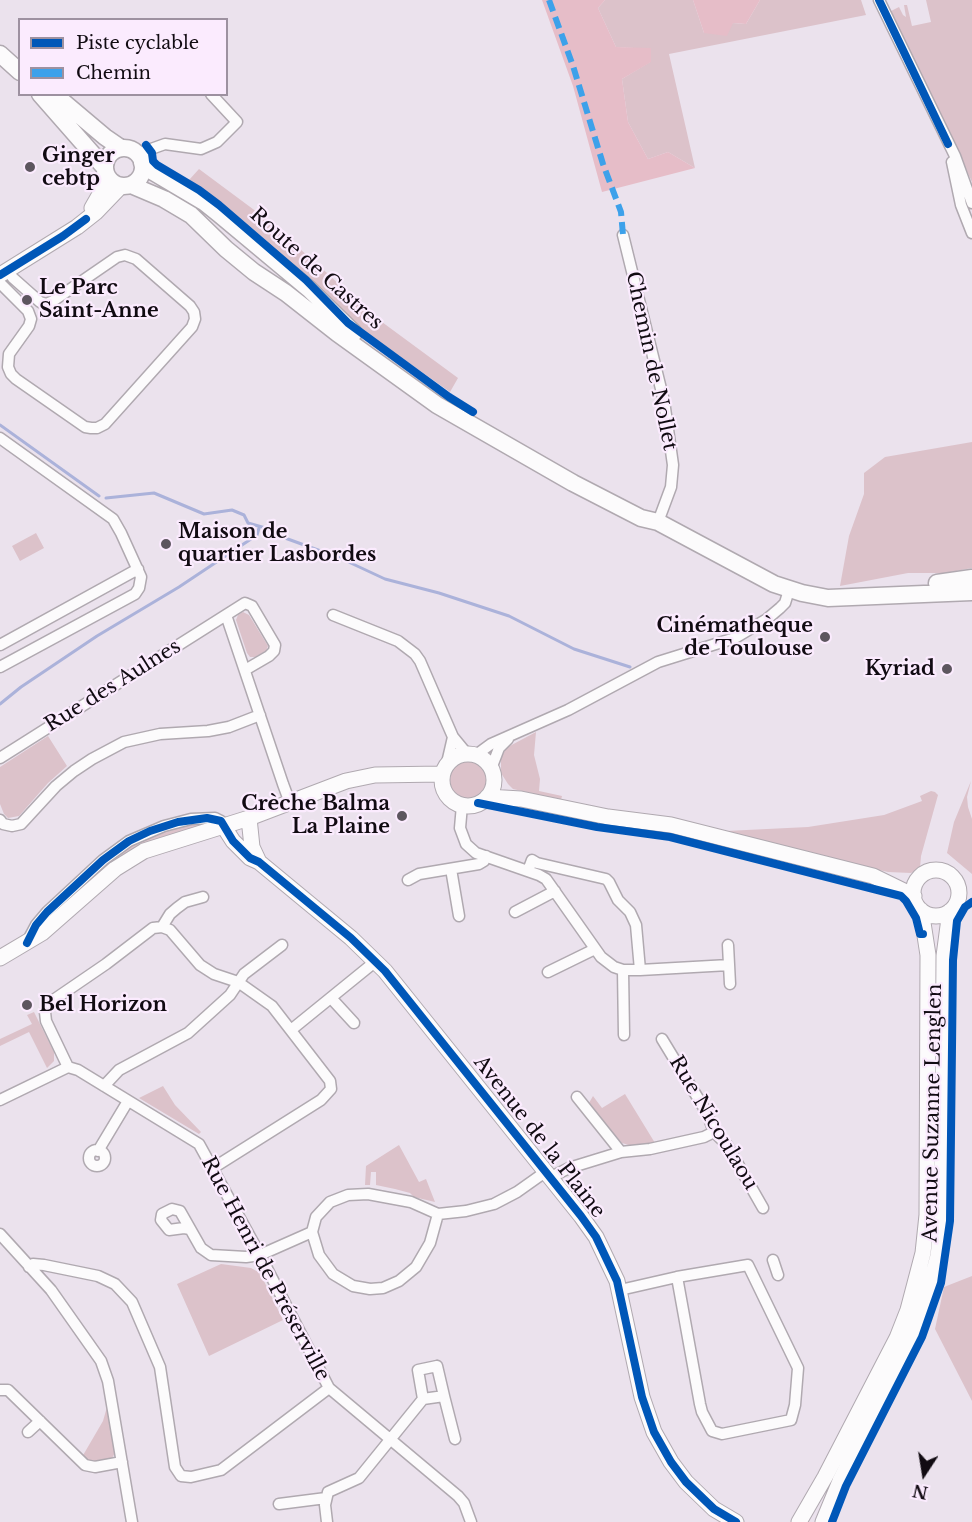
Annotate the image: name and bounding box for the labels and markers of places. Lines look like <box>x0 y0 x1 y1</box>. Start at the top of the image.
place label: Ginger cebtp <box>42 144 115 191</box>
marker: Ginger cebtp <box>23 160 37 174</box>
place label: Le Parc Saint-Anne <box>39 276 159 323</box>
marker: Le Parc Saint-Anne <box>20 293 34 307</box>
place label: Maison de quartier Lasbordes <box>178 520 376 567</box>
marker: Maison de quartier Lasbordes <box>159 537 173 551</box>
place label: Cinémathèque de Toulouse <box>657 614 813 661</box>
marker: Cinémathèque de Toulouse <box>818 630 832 644</box>
place label: Kyriad <box>865 657 935 681</box>
marker: Kyriad <box>940 662 954 676</box>
place label: Crèche Balma La Plaine <box>241 792 390 839</box>
marker: Crèche Balma La Plaine <box>395 809 409 823</box>
place label: Bel Horizon <box>39 993 167 1017</box>
marker: Bel Horizon <box>20 998 34 1012</box>

